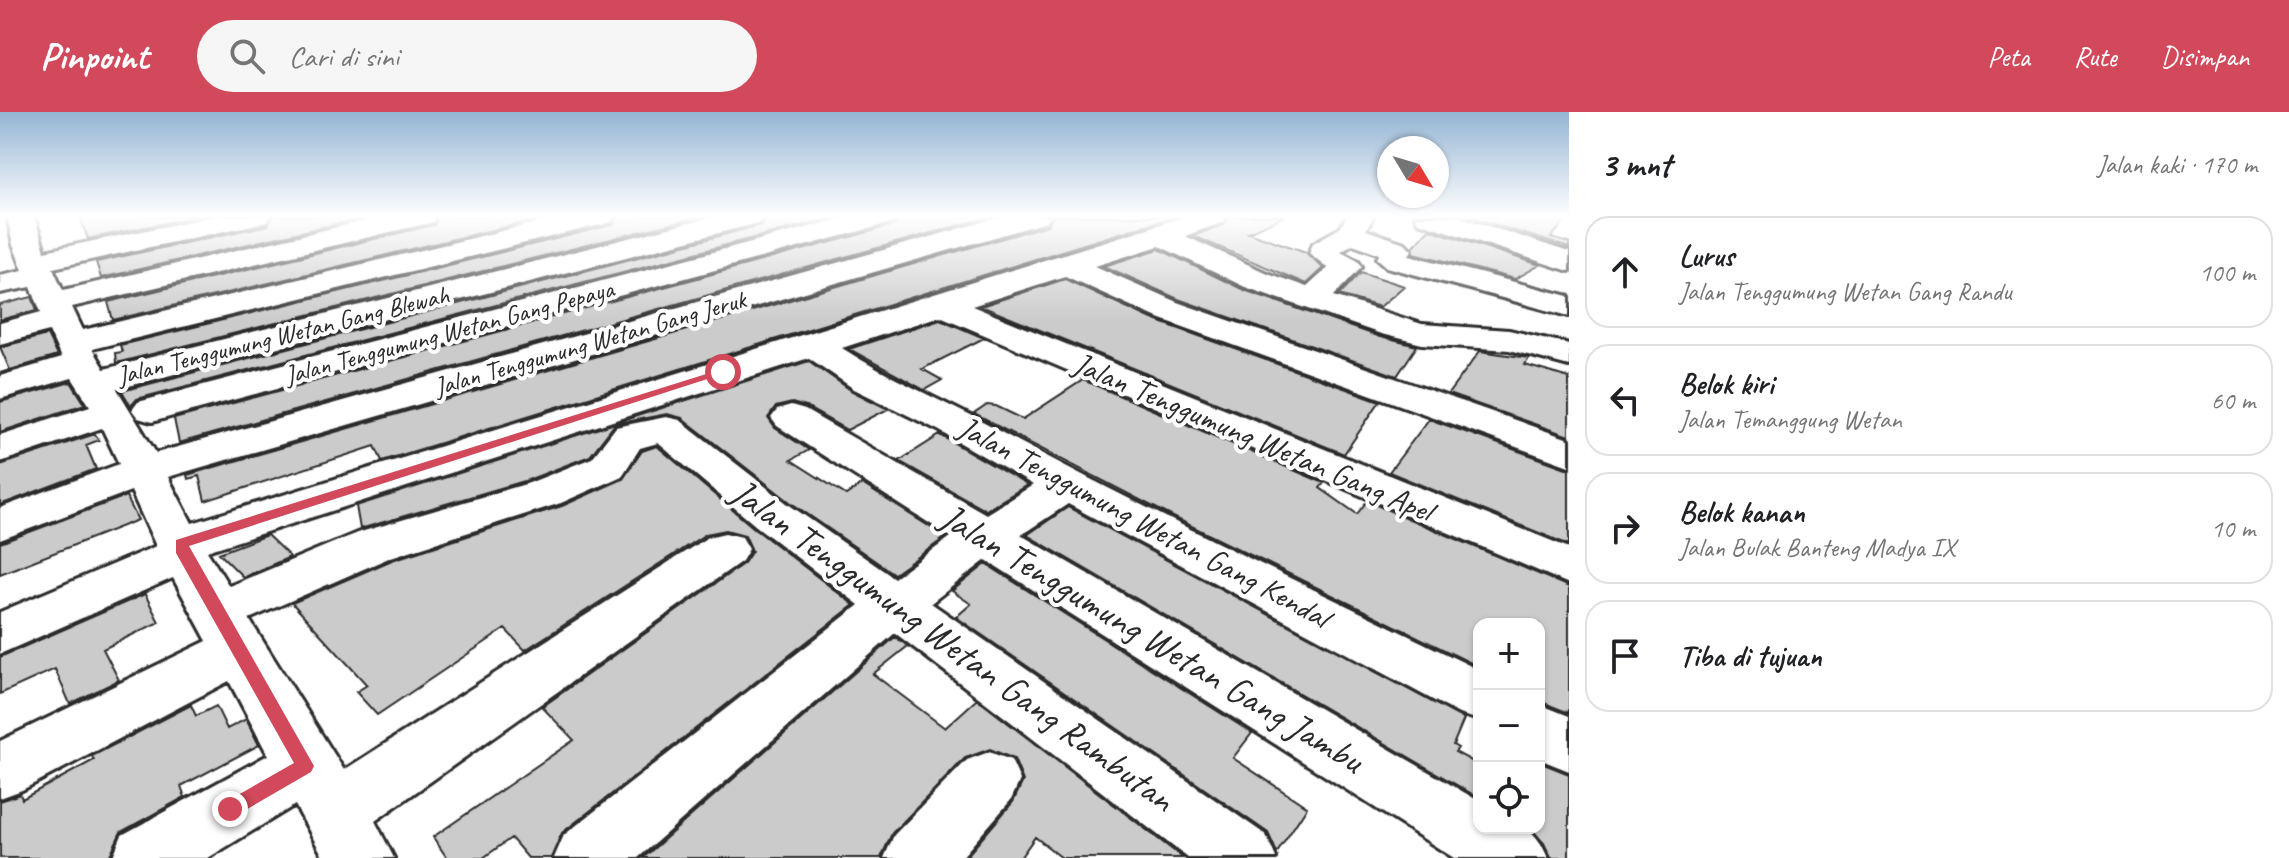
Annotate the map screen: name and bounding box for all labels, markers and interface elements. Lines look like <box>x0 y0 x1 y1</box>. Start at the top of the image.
search box <box>197 20 757 92</box>
text: Pinpoint <box>40 33 149 80</box>
icon: search <box>225 34 269 78</box>
text: Cari di sini <box>289 37 399 75</box>
text: Peta <box>1988 39 2030 74</box>
text: Rute <box>2074 39 2117 74</box>
text: Disimpan <box>2161 39 2249 74</box>
north arrow <box>1377 136 1449 208</box>
text: 3 mnt <box>1601 143 1671 186</box>
text: Jalan kaki · 170 m <box>2097 148 2257 181</box>
text: Lurus <box>1679 237 1734 275</box>
icon: ahead <box>1603 250 1647 294</box>
text: 100 m <box>2199 256 2255 289</box>
street label: Jalan Tenggumung Wetan Gang Pepaya <box>279 272 619 392</box>
text: Jalan Tenggumung Wetan Gang Randu <box>1679 275 2012 308</box>
street label: Jalan Tenggumung Wetan Gang Blewah <box>112 278 453 393</box>
street label: Jalan Tenggumung Wetan Gang Jeruk <box>428 282 751 404</box>
street label: Jalan Tenggumung Wetan Gang Apel <box>1066 342 1444 533</box>
route start <box>705 354 741 390</box>
text: Belok kiri <box>1679 365 1774 403</box>
icon: left <box>1603 378 1647 422</box>
text: 60 m <box>2211 384 2255 417</box>
text: Jalan Temanggung Wetan <box>1679 403 1902 436</box>
street label: Jalan Tenggumung Wetan Gang Kendal <box>950 406 1342 640</box>
street label: Jalan Tenggumung Wetan Gang Rambutan <box>720 467 1186 823</box>
street label: Jalan Tenggumung Wetan Gang Jambu <box>930 492 1374 784</box>
text: Belok kanan <box>1679 493 1804 531</box>
icon: right <box>1603 506 1647 550</box>
text: 10 m <box>2211 512 2255 545</box>
text: Jalan Bulak Banteng Madya IX <box>1679 531 1955 564</box>
map controls <box>1473 618 1545 834</box>
button: + <box>1473 618 1545 690</box>
icon: arrive <box>1603 634 1647 678</box>
text: Tiba di tujuan <box>1679 637 1822 675</box>
button: − <box>1473 690 1545 762</box>
button: locate <box>1473 762 1545 834</box>
route end <box>212 791 248 827</box>

